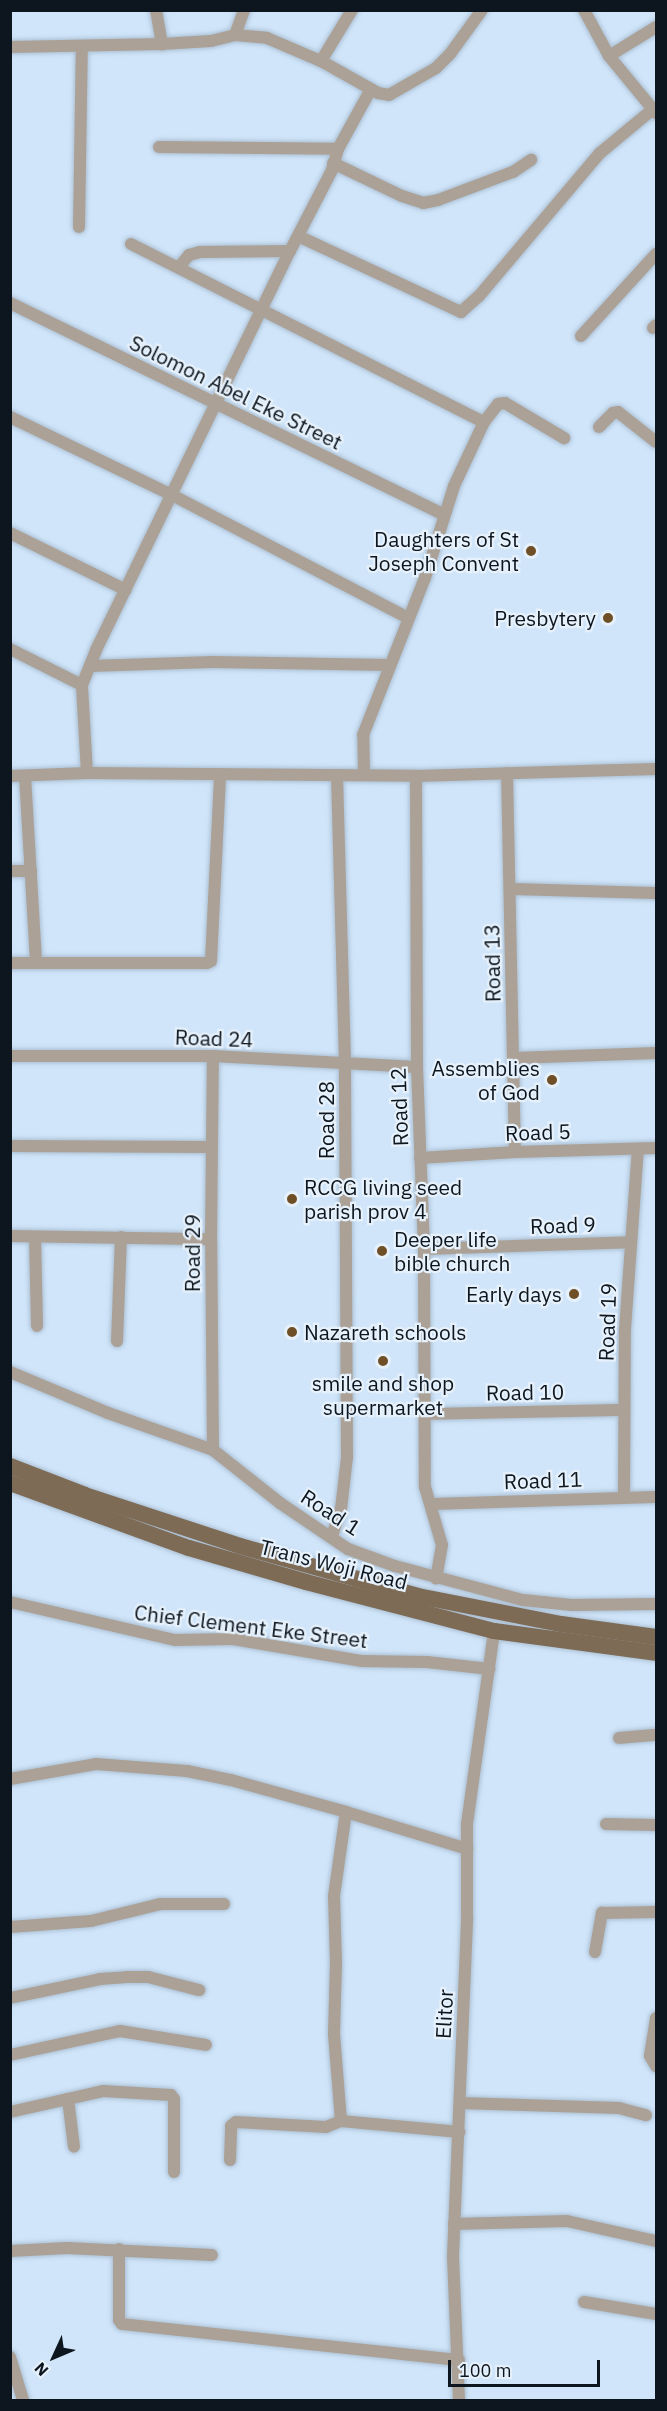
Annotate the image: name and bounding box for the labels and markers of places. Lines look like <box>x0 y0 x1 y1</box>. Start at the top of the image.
place label: Daughters of St Joseph Convent <box>368 526 519 576</box>
marker: Daughters of St Joseph Convent <box>524 544 538 558</box>
place label: Presbytery <box>494 605 596 631</box>
marker: Presbytery <box>601 611 615 625</box>
place label: Assemblies of God <box>431 1055 540 1105</box>
marker: Assemblies of God <box>545 1073 559 1087</box>
place label: RCCG living seed parish prov 4 <box>304 1174 462 1224</box>
marker: RCCG living seed parish prov 4 <box>285 1192 299 1206</box>
place label: Deeper life bible church <box>394 1226 510 1276</box>
marker: Deeper life bible church <box>375 1244 389 1258</box>
place label: Early days <box>466 1281 562 1307</box>
marker: Early days <box>567 1287 581 1301</box>
place label: Nazareth schools <box>304 1319 467 1345</box>
marker: Nazareth schools <box>285 1325 299 1339</box>
marker: smile and shop supermarket <box>376 1354 390 1368</box>
place label: smile and shop supermarket <box>312 1370 454 1420</box>

